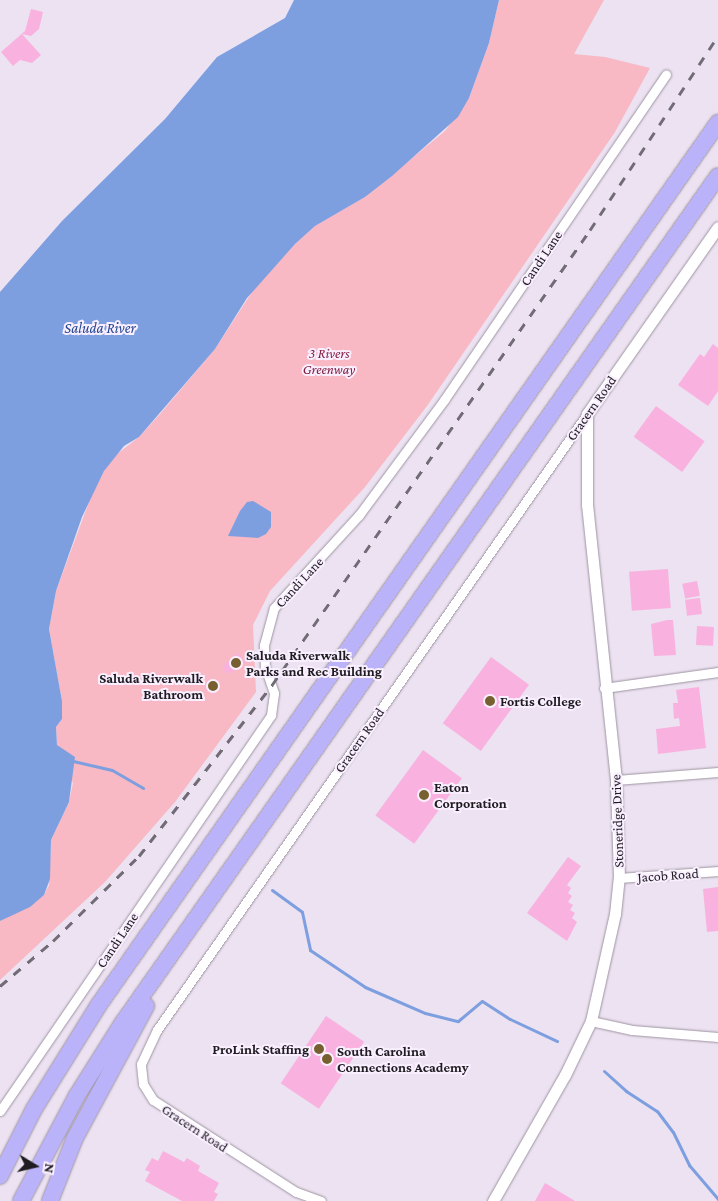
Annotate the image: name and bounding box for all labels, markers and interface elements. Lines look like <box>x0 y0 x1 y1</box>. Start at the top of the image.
street label: Candi Lane <box>516 227 566 289</box>
water label: Saluda River <box>64 320 136 338</box>
park label: 3 Rivers Greenway <box>303 345 355 378</box>
street label: Gracern Road <box>562 372 620 444</box>
street label: Candi Lane <box>271 553 327 611</box>
place label: Saluda Riverwalk Parks and Rec Building <box>246 647 382 680</box>
marker: Saluda Riverwalk Parks and Rec Building <box>230 657 242 669</box>
place label: Saluda Riverwalk Bathroom <box>99 670 203 702</box>
marker: Saluda Riverwalk Bathroom <box>207 680 219 692</box>
place label: Fortis College <box>500 693 581 709</box>
marker: Fortis College <box>484 695 496 707</box>
street label: Gracern Road <box>330 704 388 776</box>
street label: Stoneridge Drive <box>607 774 627 868</box>
place label: Eaton Corporation <box>434 779 507 812</box>
marker: Eaton Corporation <box>418 789 430 801</box>
street label: Jacob Road <box>637 864 699 886</box>
street label: Candi Lane <box>92 909 142 971</box>
place label: ProLink Staffing <box>212 1041 309 1057</box>
marker: ProLink Staffing <box>313 1043 325 1055</box>
place label: South Carolina Connections Academy <box>337 1043 469 1076</box>
marker: South Carolina Connections Academy <box>321 1053 333 1065</box>
street label: Gracern Road <box>159 1100 231 1156</box>
north arrow <box>10 1141 60 1191</box>
text: N <box>41 1162 58 1174</box>

